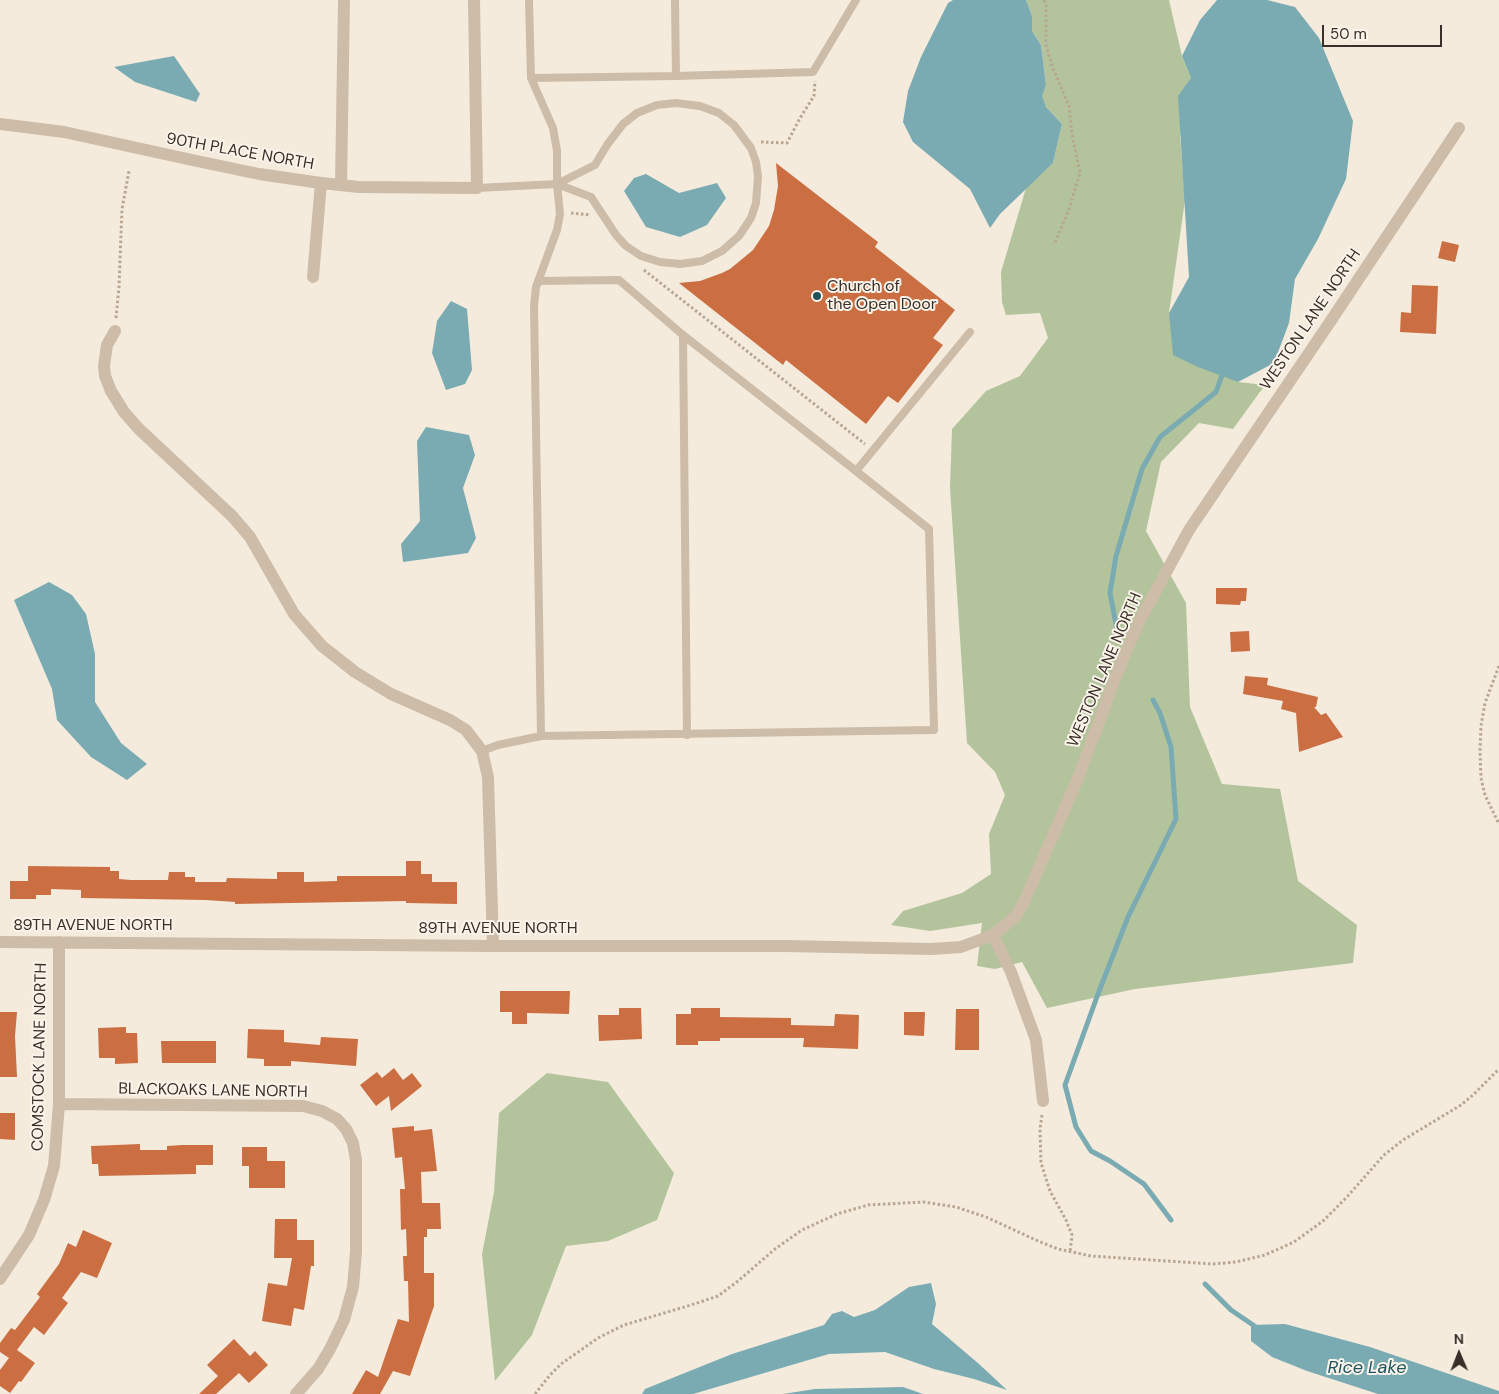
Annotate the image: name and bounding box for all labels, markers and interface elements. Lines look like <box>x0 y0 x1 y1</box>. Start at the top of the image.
scale bar <box>1324 15 1444 47</box>
text: 50 m <box>1330 24 1367 44</box>
street label: 90TH PLACE NORTH <box>165 130 315 174</box>
street label: WESTON LANE NORTH <box>1257 246 1365 394</box>
place label: Church of the Open Door <box>827 277 937 315</box>
marker: Church of the Open Door <box>811 290 823 302</box>
street label: WESTON LANE NORTH <box>1064 590 1146 750</box>
street label: 89TH AVENUE NORTH <box>13 916 173 936</box>
street label: 89TH AVENUE NORTH <box>418 919 578 939</box>
street label: COMSTOCK LANE NORTH <box>29 963 51 1151</box>
street label: BLACKOAKS LANE NORTH <box>118 1080 308 1102</box>
north arrow <box>1434 1329 1484 1379</box>
text: N <box>1453 1330 1464 1348</box>
water label: Rice Lake <box>1327 1357 1407 1379</box>

